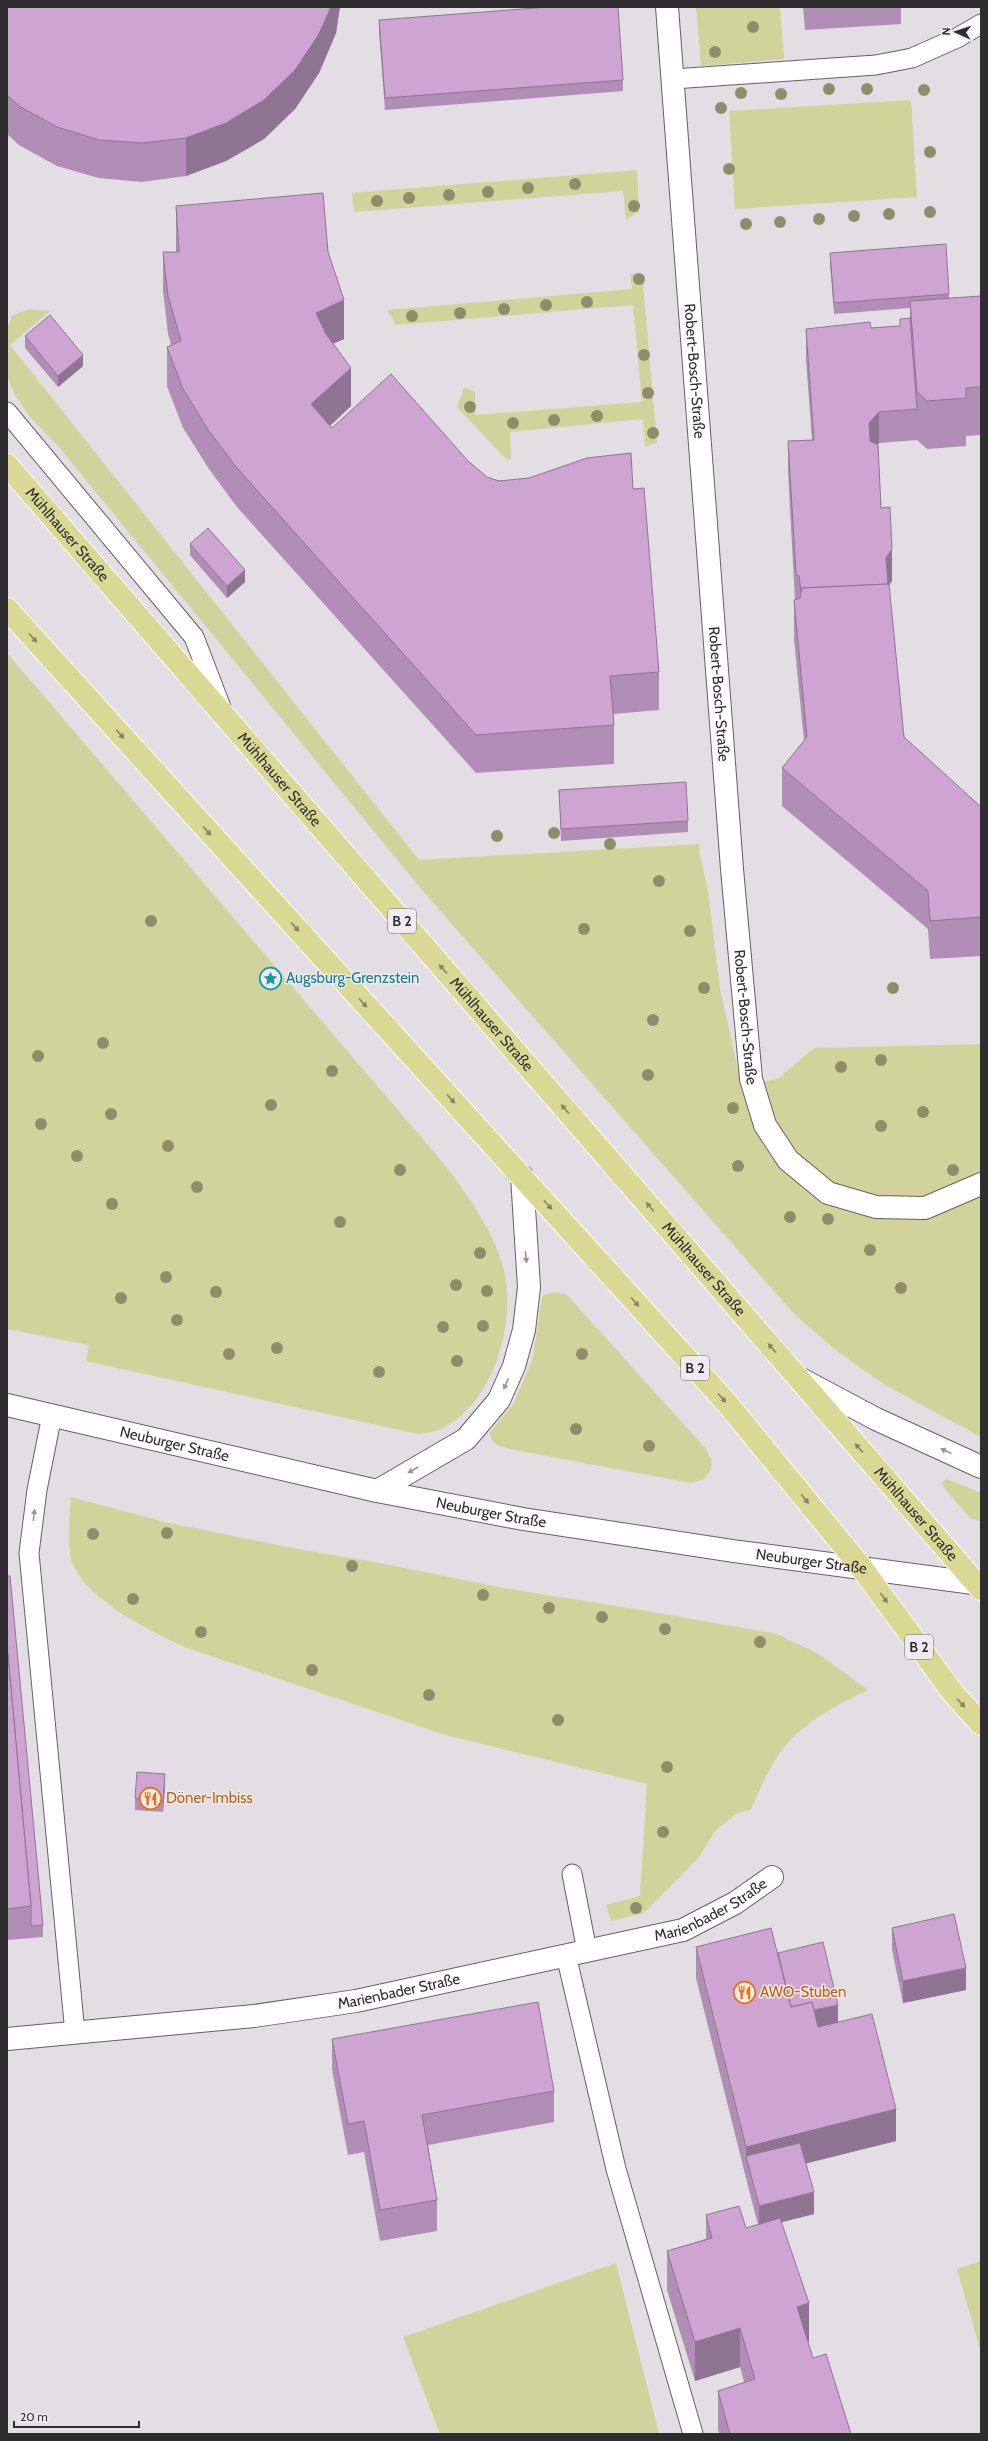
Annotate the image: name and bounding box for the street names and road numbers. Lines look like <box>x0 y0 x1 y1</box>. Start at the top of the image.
street label: Robert-Bosch-Straße <box>680 303 709 440</box>
street label: Mühlhauser Straße <box>22 484 113 585</box>
street label: Robert-Bosch-Straße <box>705 626 733 763</box>
street label: Mühlhauser Straße <box>234 729 325 830</box>
road number: B 2 <box>388 909 416 933</box>
street label: Robert-Bosch-Straße <box>730 949 761 1087</box>
street label: Mühlhauser Straße <box>446 974 537 1075</box>
street label: Mühlhauser Straße <box>658 1218 750 1320</box>
road number: B 2 <box>681 1356 709 1380</box>
street label: Neuburger Straße <box>118 1423 231 1465</box>
street label: Mühlhauser Straße <box>870 1463 962 1565</box>
street label: Neuburger Straße <box>434 1494 548 1531</box>
street label: Neuburger Straße <box>755 1545 868 1578</box>
road number: B 2 <box>905 1635 933 1659</box>
street label: Marienbader Straße <box>653 1874 771 1945</box>
street label: Marienbader Straße <box>336 1970 462 2013</box>

